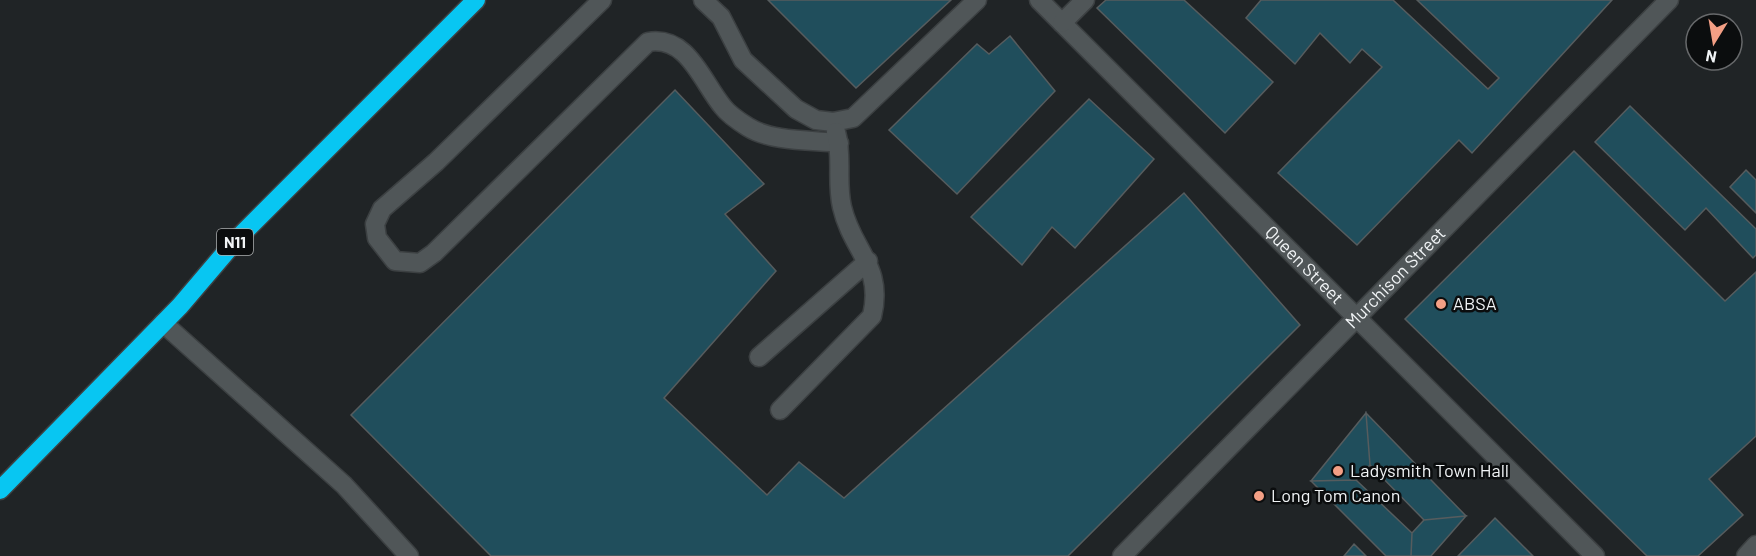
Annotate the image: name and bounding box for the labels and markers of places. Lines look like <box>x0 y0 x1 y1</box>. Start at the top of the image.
place label: ABSA <box>1453 292 1497 314</box>
marker: ABSA <box>1434 297 1448 311</box>
place label: Ladysmith Town Hall <box>1350 459 1509 481</box>
marker: Ladysmith Town Hall <box>1331 464 1345 478</box>
place label: Long Tom Canon <box>1271 484 1400 506</box>
marker: Long Tom Canon <box>1252 489 1266 503</box>

